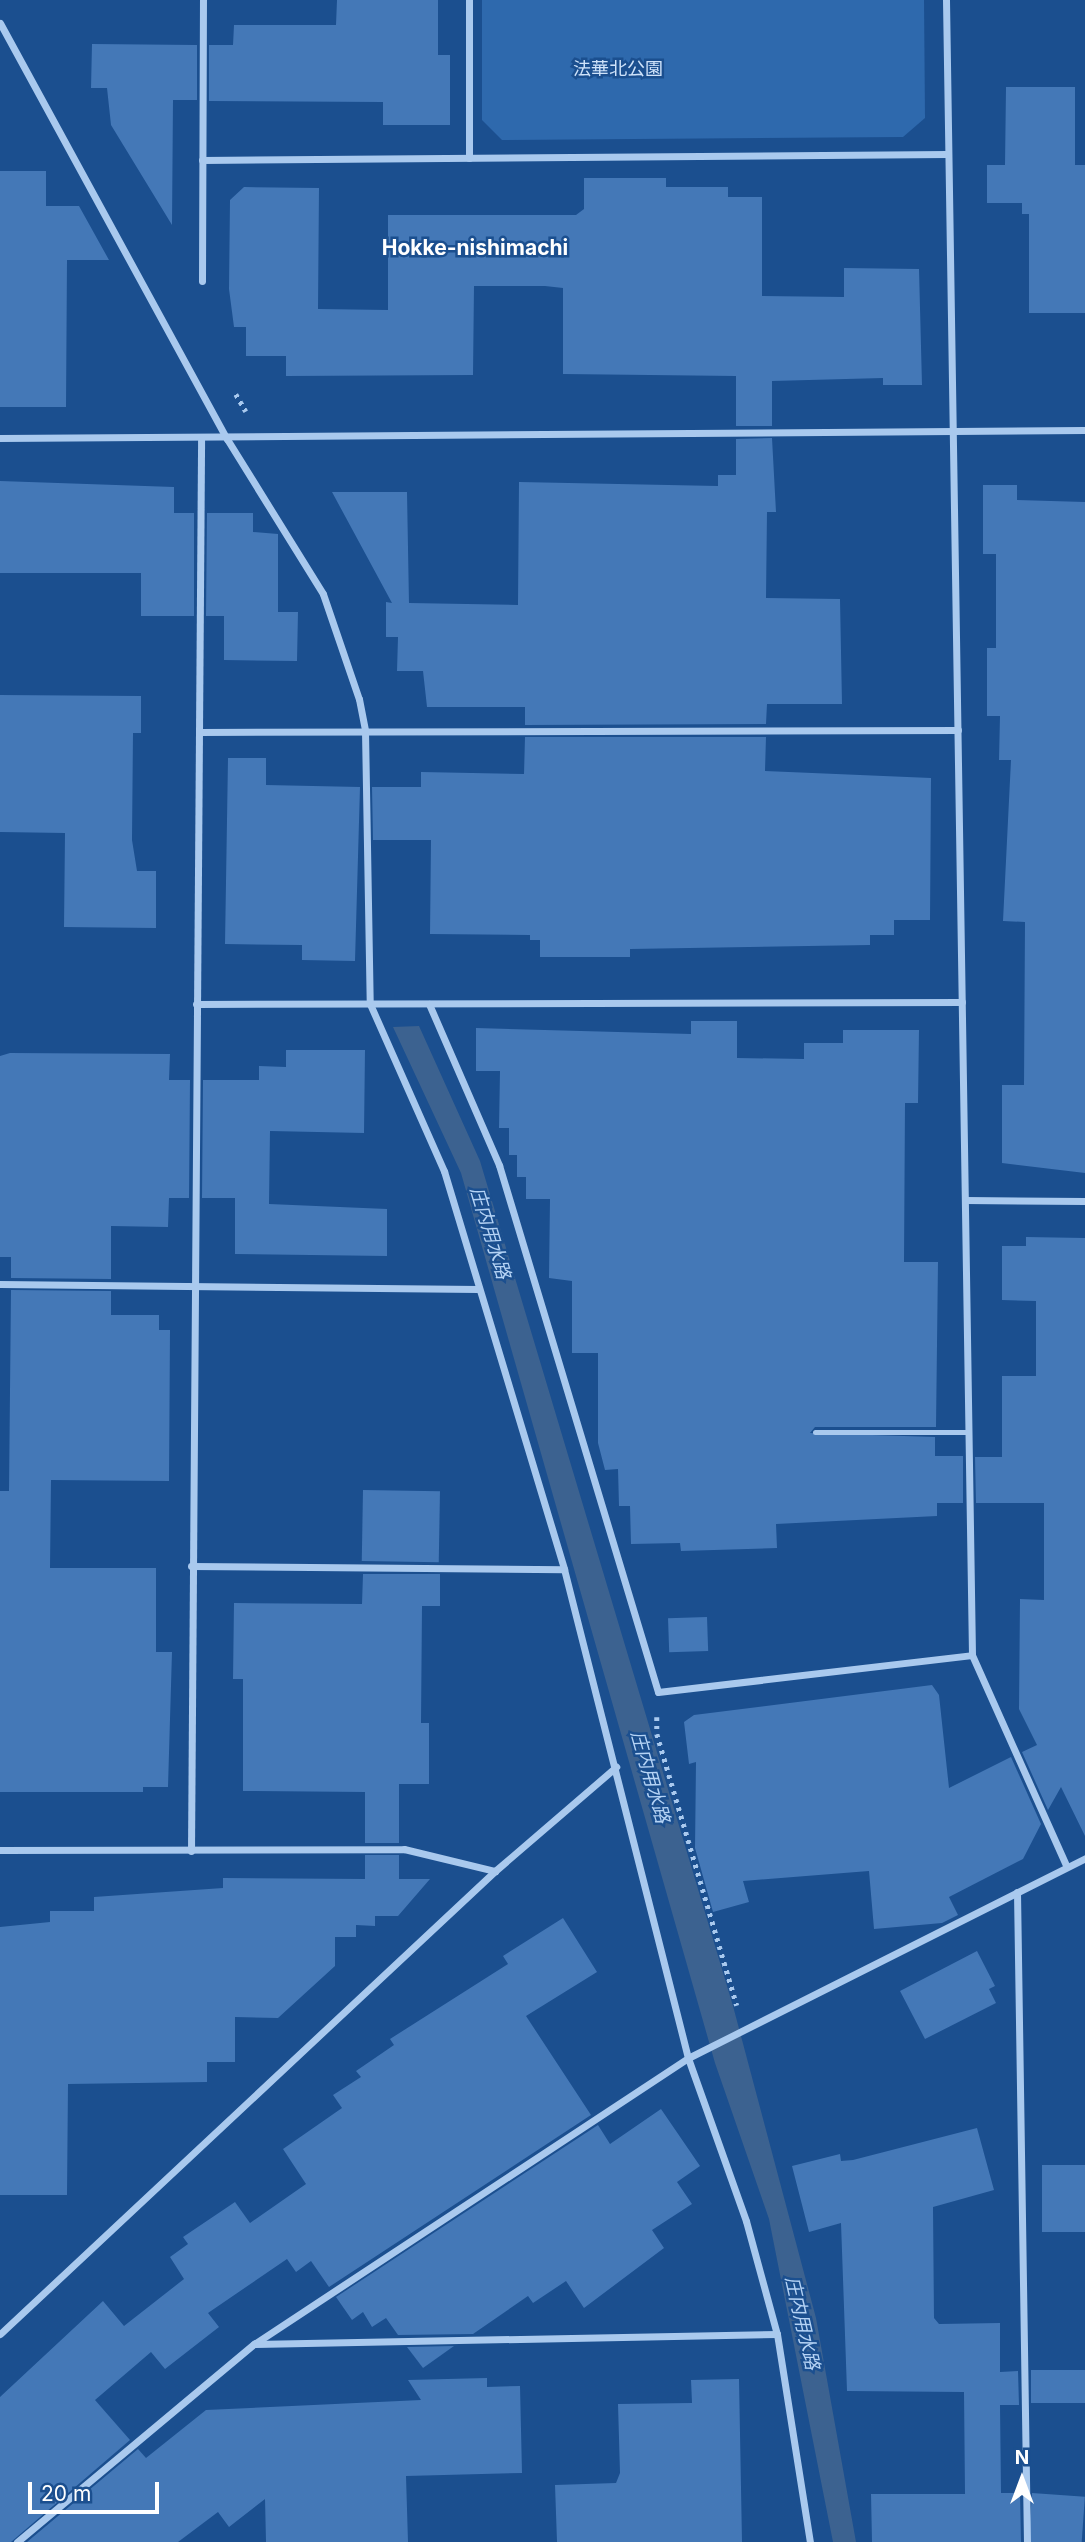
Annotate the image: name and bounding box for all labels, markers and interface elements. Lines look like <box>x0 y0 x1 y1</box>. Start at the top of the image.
park label: 法華北公園 <box>573 58 663 80</box>
district label: Hokke-nishimachi <box>382 235 568 261</box>
water label: 庄内用水路 <box>465 1184 515 1282</box>
water label: 庄内用水路 <box>626 1728 674 1826</box>
water label: 庄内用水路 <box>780 2274 824 2372</box>
north arrow <box>987 2444 1057 2514</box>
text: N <box>1015 2446 1029 2469</box>
scale bar <box>32 2468 163 2512</box>
text: 20 m <box>41 2481 91 2506</box>

